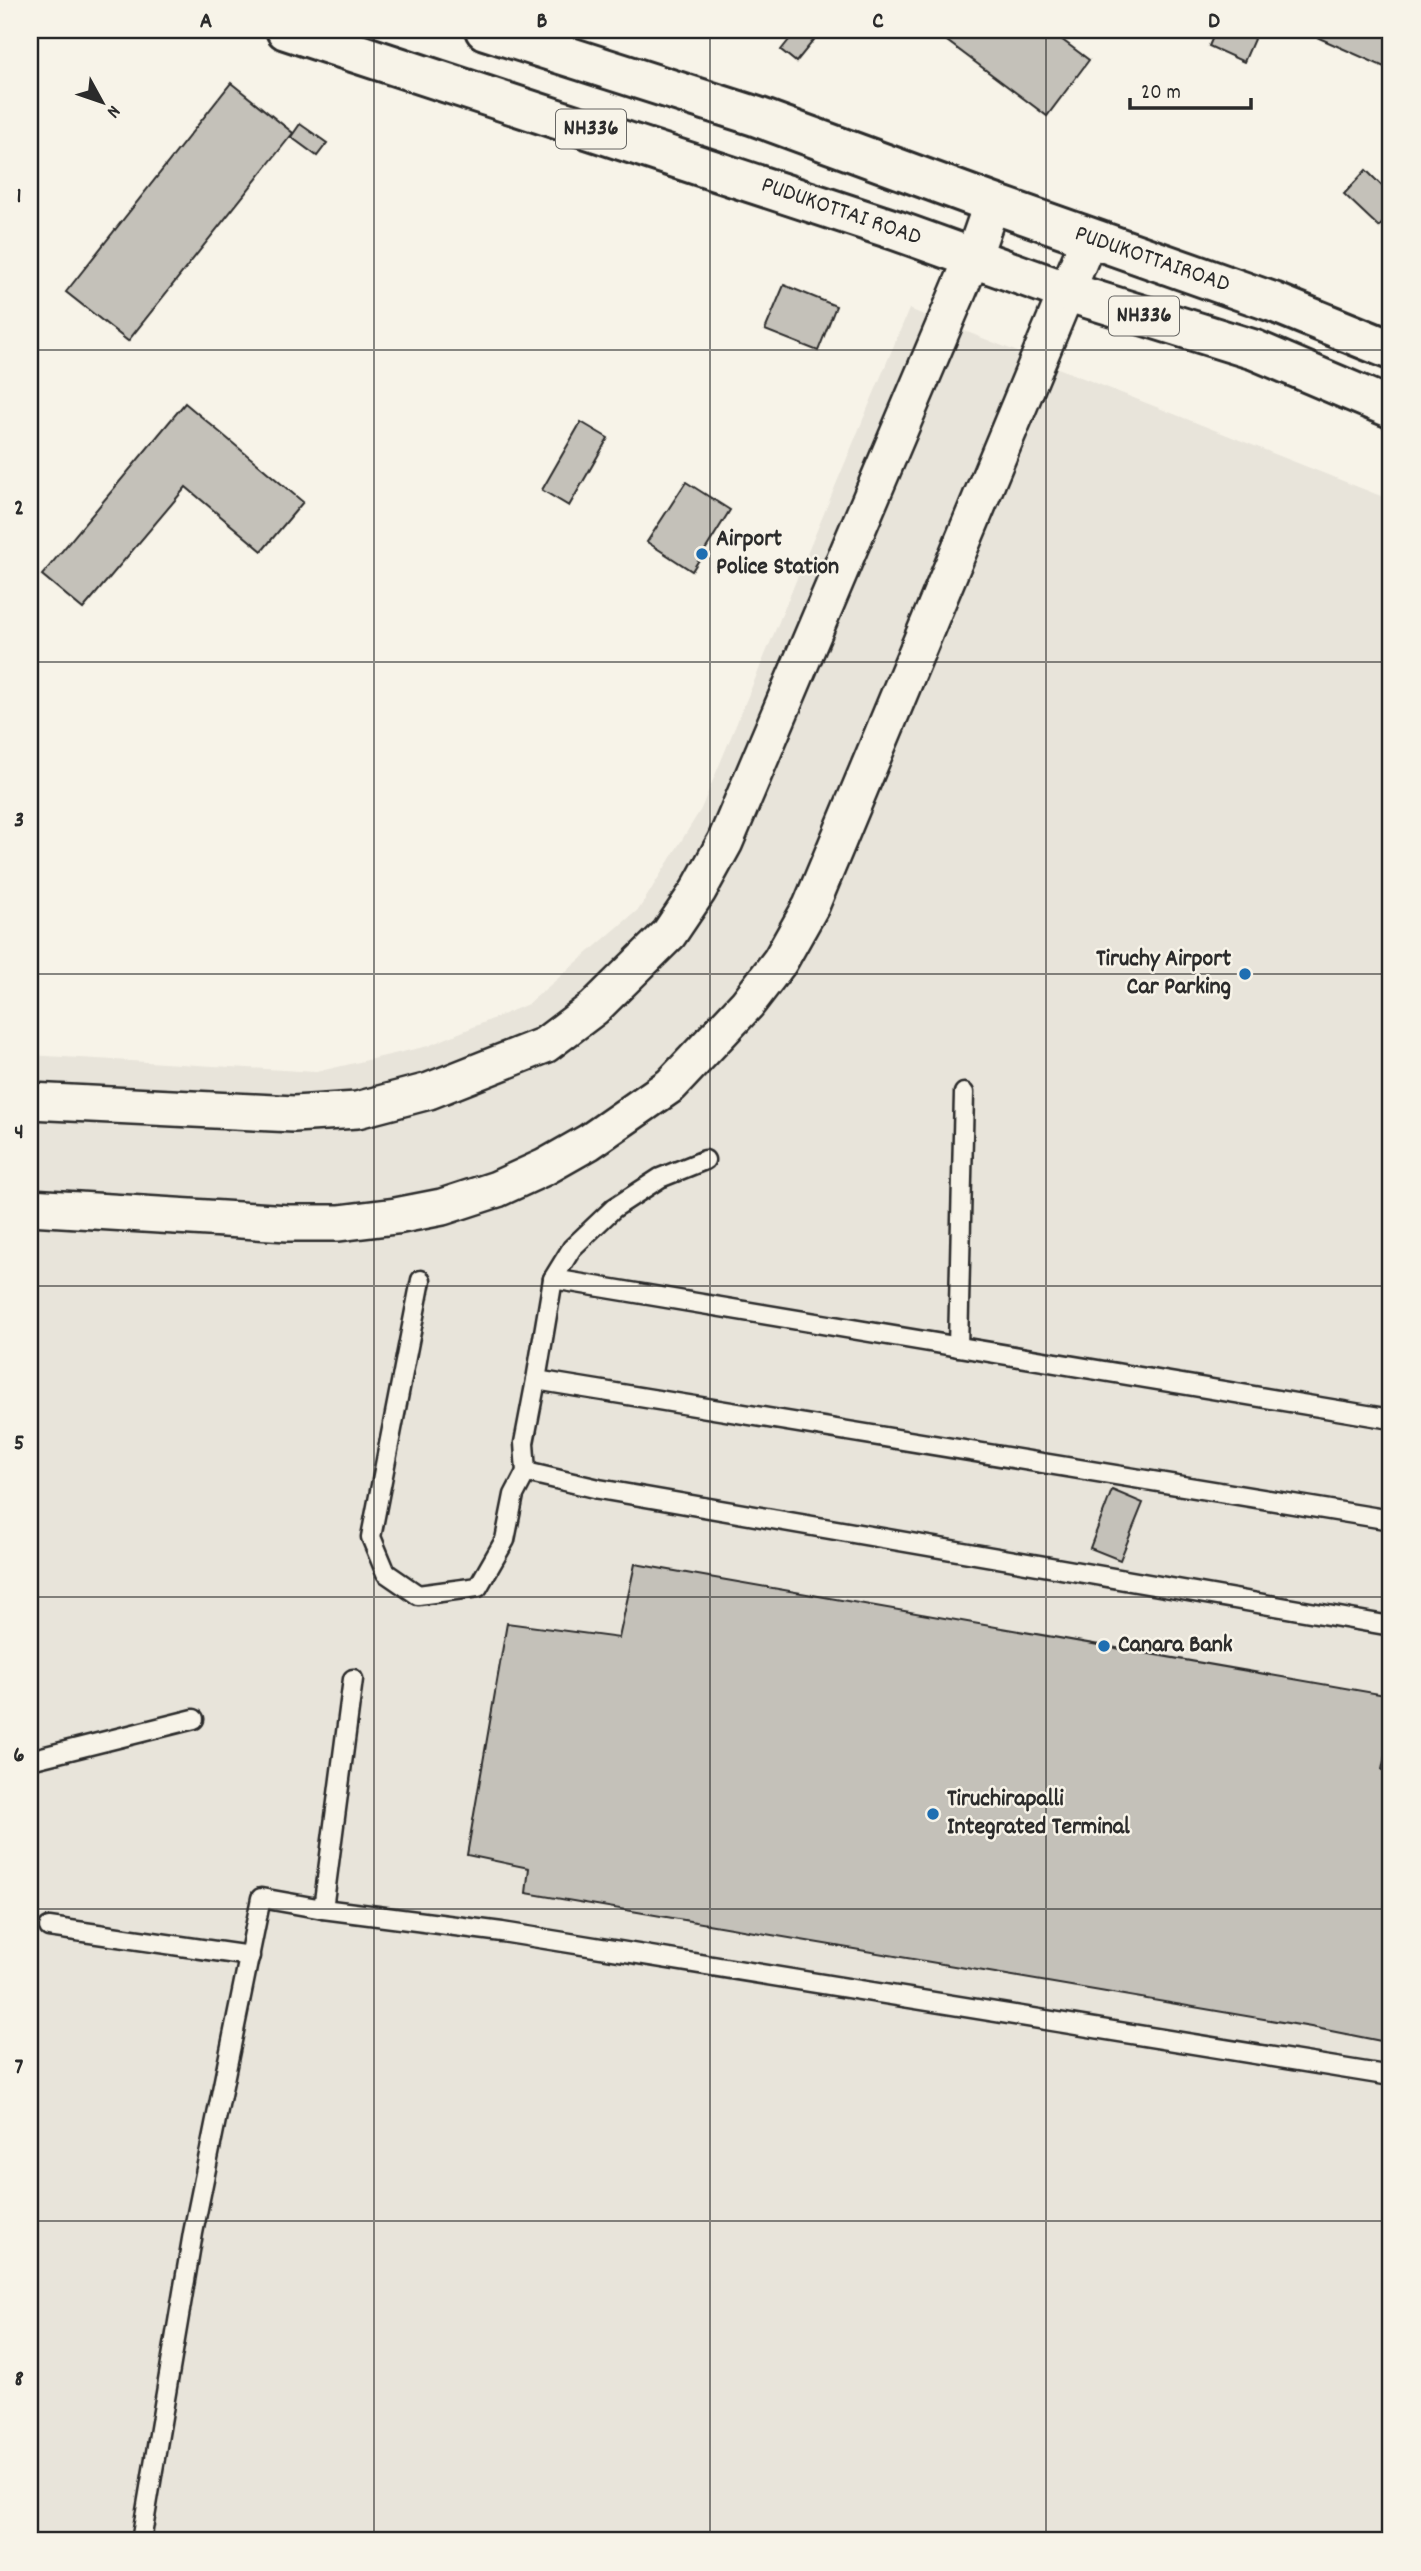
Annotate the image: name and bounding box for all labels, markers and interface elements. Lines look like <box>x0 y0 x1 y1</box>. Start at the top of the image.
text: A <box>200 6 212 39</box>
text: B <box>537 6 548 39</box>
text: C <box>872 6 884 39</box>
text: D <box>1208 6 1220 39</box>
north arrow <box>66 66 136 136</box>
scale bar <box>1130 66 1251 110</box>
text: 20 m <box>1141 79 1181 109</box>
text: N <box>99 98 126 123</box>
road number: NH336 <box>556 110 626 148</box>
street label: PUDUKOTTAI ROAD <box>756 169 926 255</box>
text: 1 <box>16 181 22 214</box>
street label: PUDUKOTTAIROAD <box>1070 218 1234 302</box>
road number: NH336 <box>1109 296 1179 336</box>
text: 2 <box>14 493 24 526</box>
place label: Airport Police Station <box>716 523 839 585</box>
marker: Airport Police Station <box>694 546 710 562</box>
text: 3 <box>14 805 24 838</box>
place label: Tiruchy Airport Car Parking <box>1096 943 1231 1005</box>
marker: Tiruchy Airport Car Parking <box>1237 966 1253 982</box>
text: 4 <box>14 1117 24 1150</box>
text: 5 <box>14 1428 24 1461</box>
place label: Canara Bank <box>1118 1629 1233 1663</box>
marker: Canara Bank <box>1096 1638 1112 1654</box>
text: 6 <box>13 1740 25 1773</box>
place label: Tiruchirapalli Integrated Terminal <box>947 1783 1130 1845</box>
marker: Tiruchirapalli Integrated Terminal <box>925 1806 941 1822</box>
text: 7 <box>15 2052 24 2085</box>
text: 8 <box>14 2364 24 2397</box>

